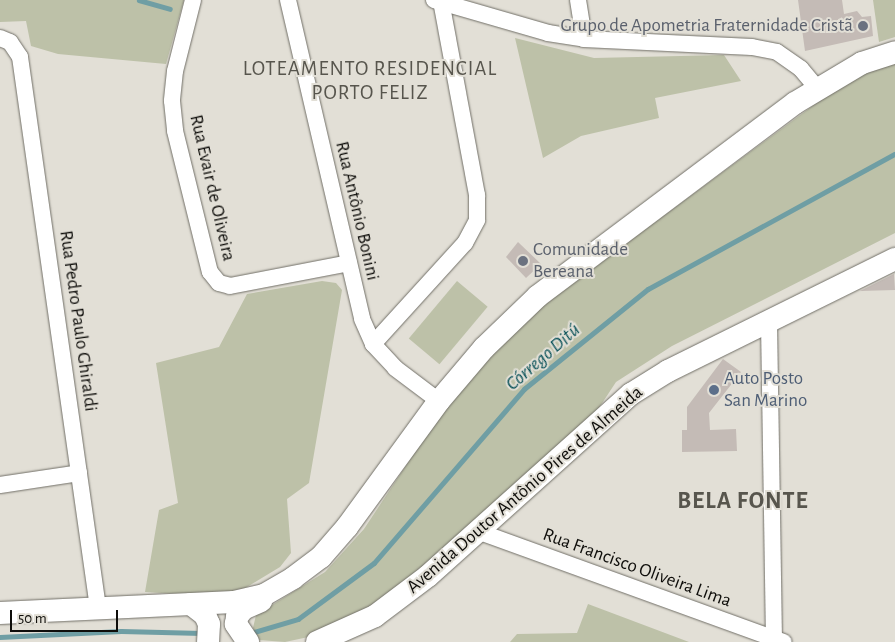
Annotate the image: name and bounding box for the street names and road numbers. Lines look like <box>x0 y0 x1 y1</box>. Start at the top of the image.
street label: Rua Evair de Oliveira <box>184 113 240 263</box>
street label: Rua Antônio Bonini <box>330 139 384 283</box>
street label: Rua Pedro Paulo Ghiraldi <box>54 229 102 413</box>
street label: Avenida Doutor Antônio Pires de Almeida <box>402 381 648 599</box>
street label: Rua Francisco Oliveira Lima <box>540 523 734 613</box>

